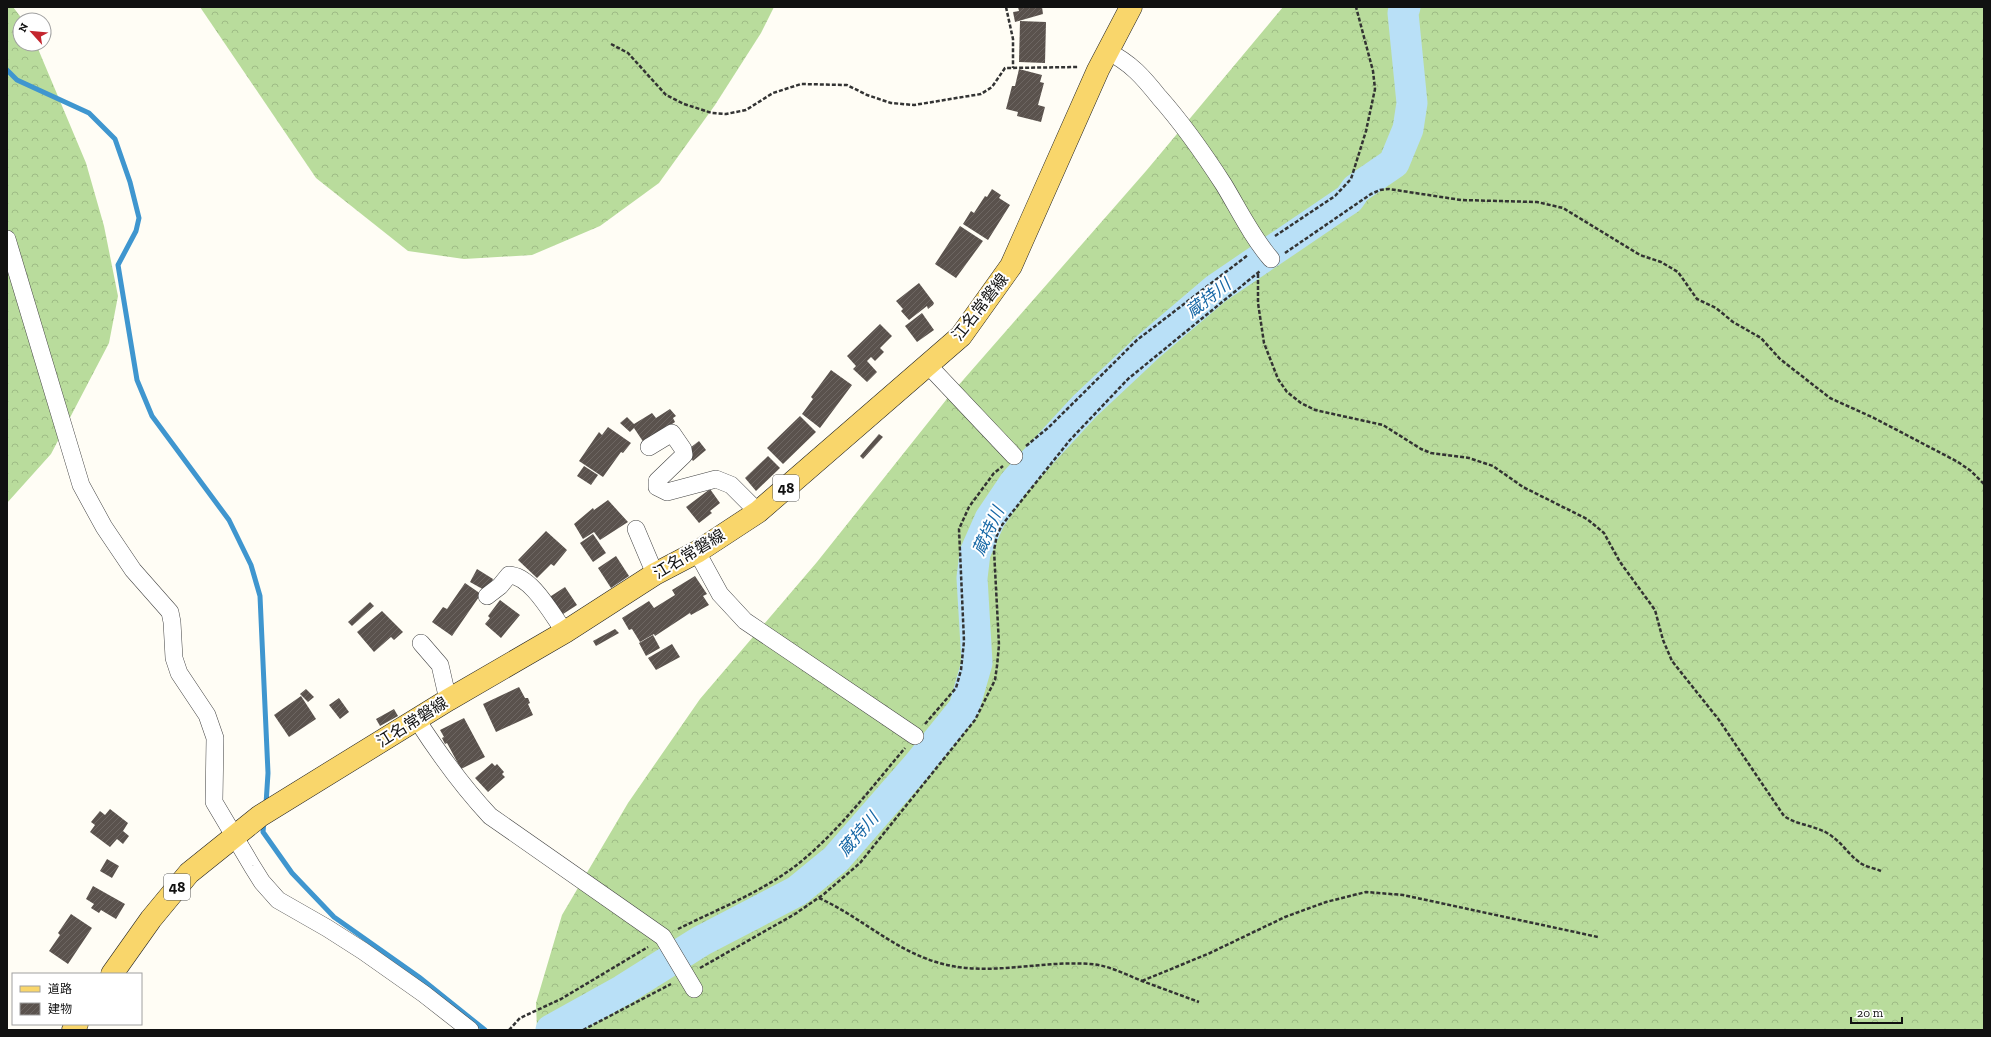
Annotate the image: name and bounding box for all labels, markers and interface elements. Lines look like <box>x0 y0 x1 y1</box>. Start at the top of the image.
north arrow <box>12 12 52 52</box>
text: N <box>16 20 32 34</box>
street label: 江名常磐線 <box>948 270 1012 344</box>
water label: 蔵持川 <box>1182 273 1236 322</box>
road number: 48 <box>773 475 799 501</box>
water label: 蔵持川 <box>968 502 1009 558</box>
street label: 江名常磐線 <box>650 525 728 583</box>
street label: 江名常磐線 <box>373 693 451 751</box>
water label: 蔵持川 <box>834 807 884 860</box>
road number: 48 <box>164 874 190 900</box>
legend <box>12 973 142 1025</box>
text: 道路 <box>48 982 72 996</box>
scale bar <box>1851 999 1902 1025</box>
text: 建物 <box>48 1002 72 1016</box>
text: 20 m <box>1857 1006 1884 1020</box>

